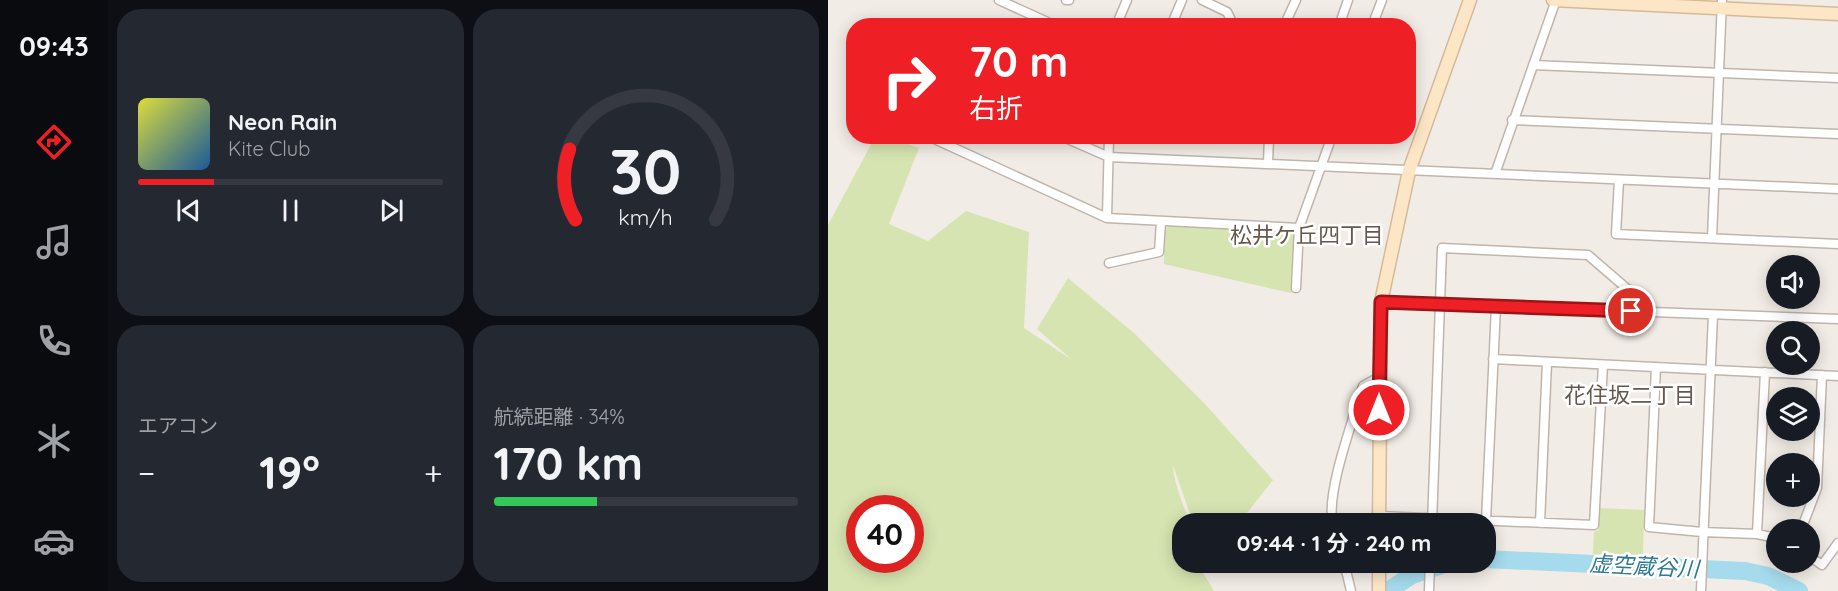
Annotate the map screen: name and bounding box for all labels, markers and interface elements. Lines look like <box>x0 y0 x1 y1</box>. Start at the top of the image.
text: 09:43 <box>19 29 89 63</box>
text: 70 m <box>969 35 1068 88</box>
icon: right <box>870 42 948 120</box>
text: 右折 <box>969 91 1023 125</box>
text: Neon Rain <box>228 108 337 136</box>
icon: directions <box>33 121 75 163</box>
text: 30 <box>610 132 682 210</box>
text: Kite Club <box>228 136 310 161</box>
icon: previous <box>172 194 205 227</box>
icon: pause <box>274 194 307 227</box>
icon: next <box>375 194 408 227</box>
text: km/h <box>619 204 673 230</box>
icon: music <box>33 221 75 263</box>
district label: 松井ケ丘四丁目 <box>1230 221 1384 249</box>
map controls <box>1766 255 1820 573</box>
button: sound <box>1766 255 1820 309</box>
pin <box>1605 285 1656 336</box>
icon: arrive <box>1614 294 1647 327</box>
icon: phone <box>33 320 75 362</box>
button: search <box>1766 321 1820 375</box>
position arrow <box>1347 378 1411 442</box>
district label: 花住坂二丁目 <box>1564 381 1696 409</box>
button: layers <box>1766 387 1820 441</box>
text: 航続距離 · 34% <box>494 404 625 429</box>
text: エアコン <box>138 413 218 438</box>
icon: climate <box>33 420 75 462</box>
text: 170 km <box>494 435 643 491</box>
text: 19° <box>259 444 320 500</box>
text: − <box>138 452 155 493</box>
text: + <box>424 452 442 493</box>
button: + <box>1766 453 1820 507</box>
speed limit sign: 40 <box>846 495 924 573</box>
button: − <box>1766 519 1820 573</box>
icon: car <box>33 520 75 562</box>
text: 09:44 · 1 分 · 240 m <box>1237 529 1431 557</box>
water label: 虚空蔵谷川 <box>1588 549 1702 583</box>

